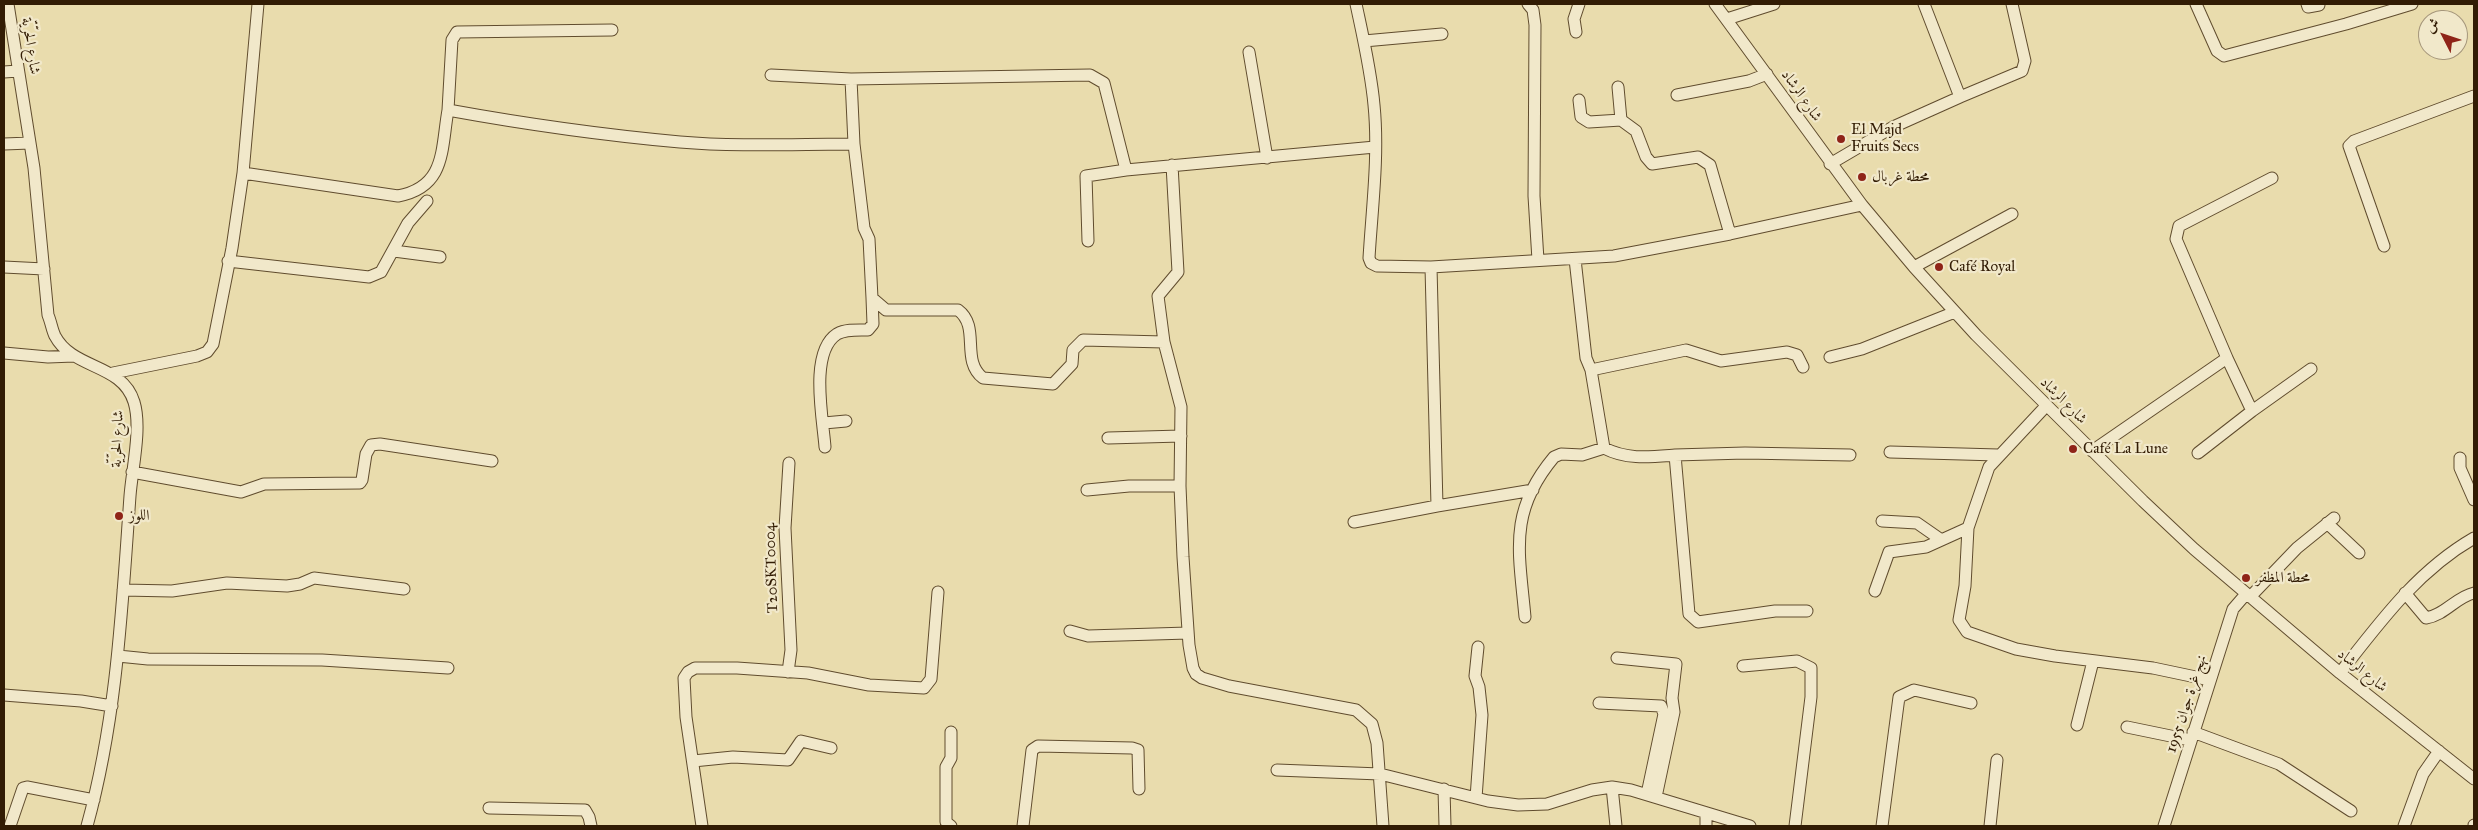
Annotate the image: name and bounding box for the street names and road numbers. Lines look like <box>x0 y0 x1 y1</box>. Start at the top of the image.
street label: شارع الحرّيّة <box>17 16 43 76</box>
street label: شارع الرشاد <box>1777 67 1825 125</box>
street label: شارع الرشاد <box>2036 374 2090 428</box>
street label: شارع الحرّيّة <box>108 410 128 468</box>
street label: T20SKT0004 <box>761 523 783 613</box>
street label: شارع الرشاد <box>2333 645 2391 697</box>
street label: نهج غرة جوان 1955 <box>2163 653 2211 755</box>

